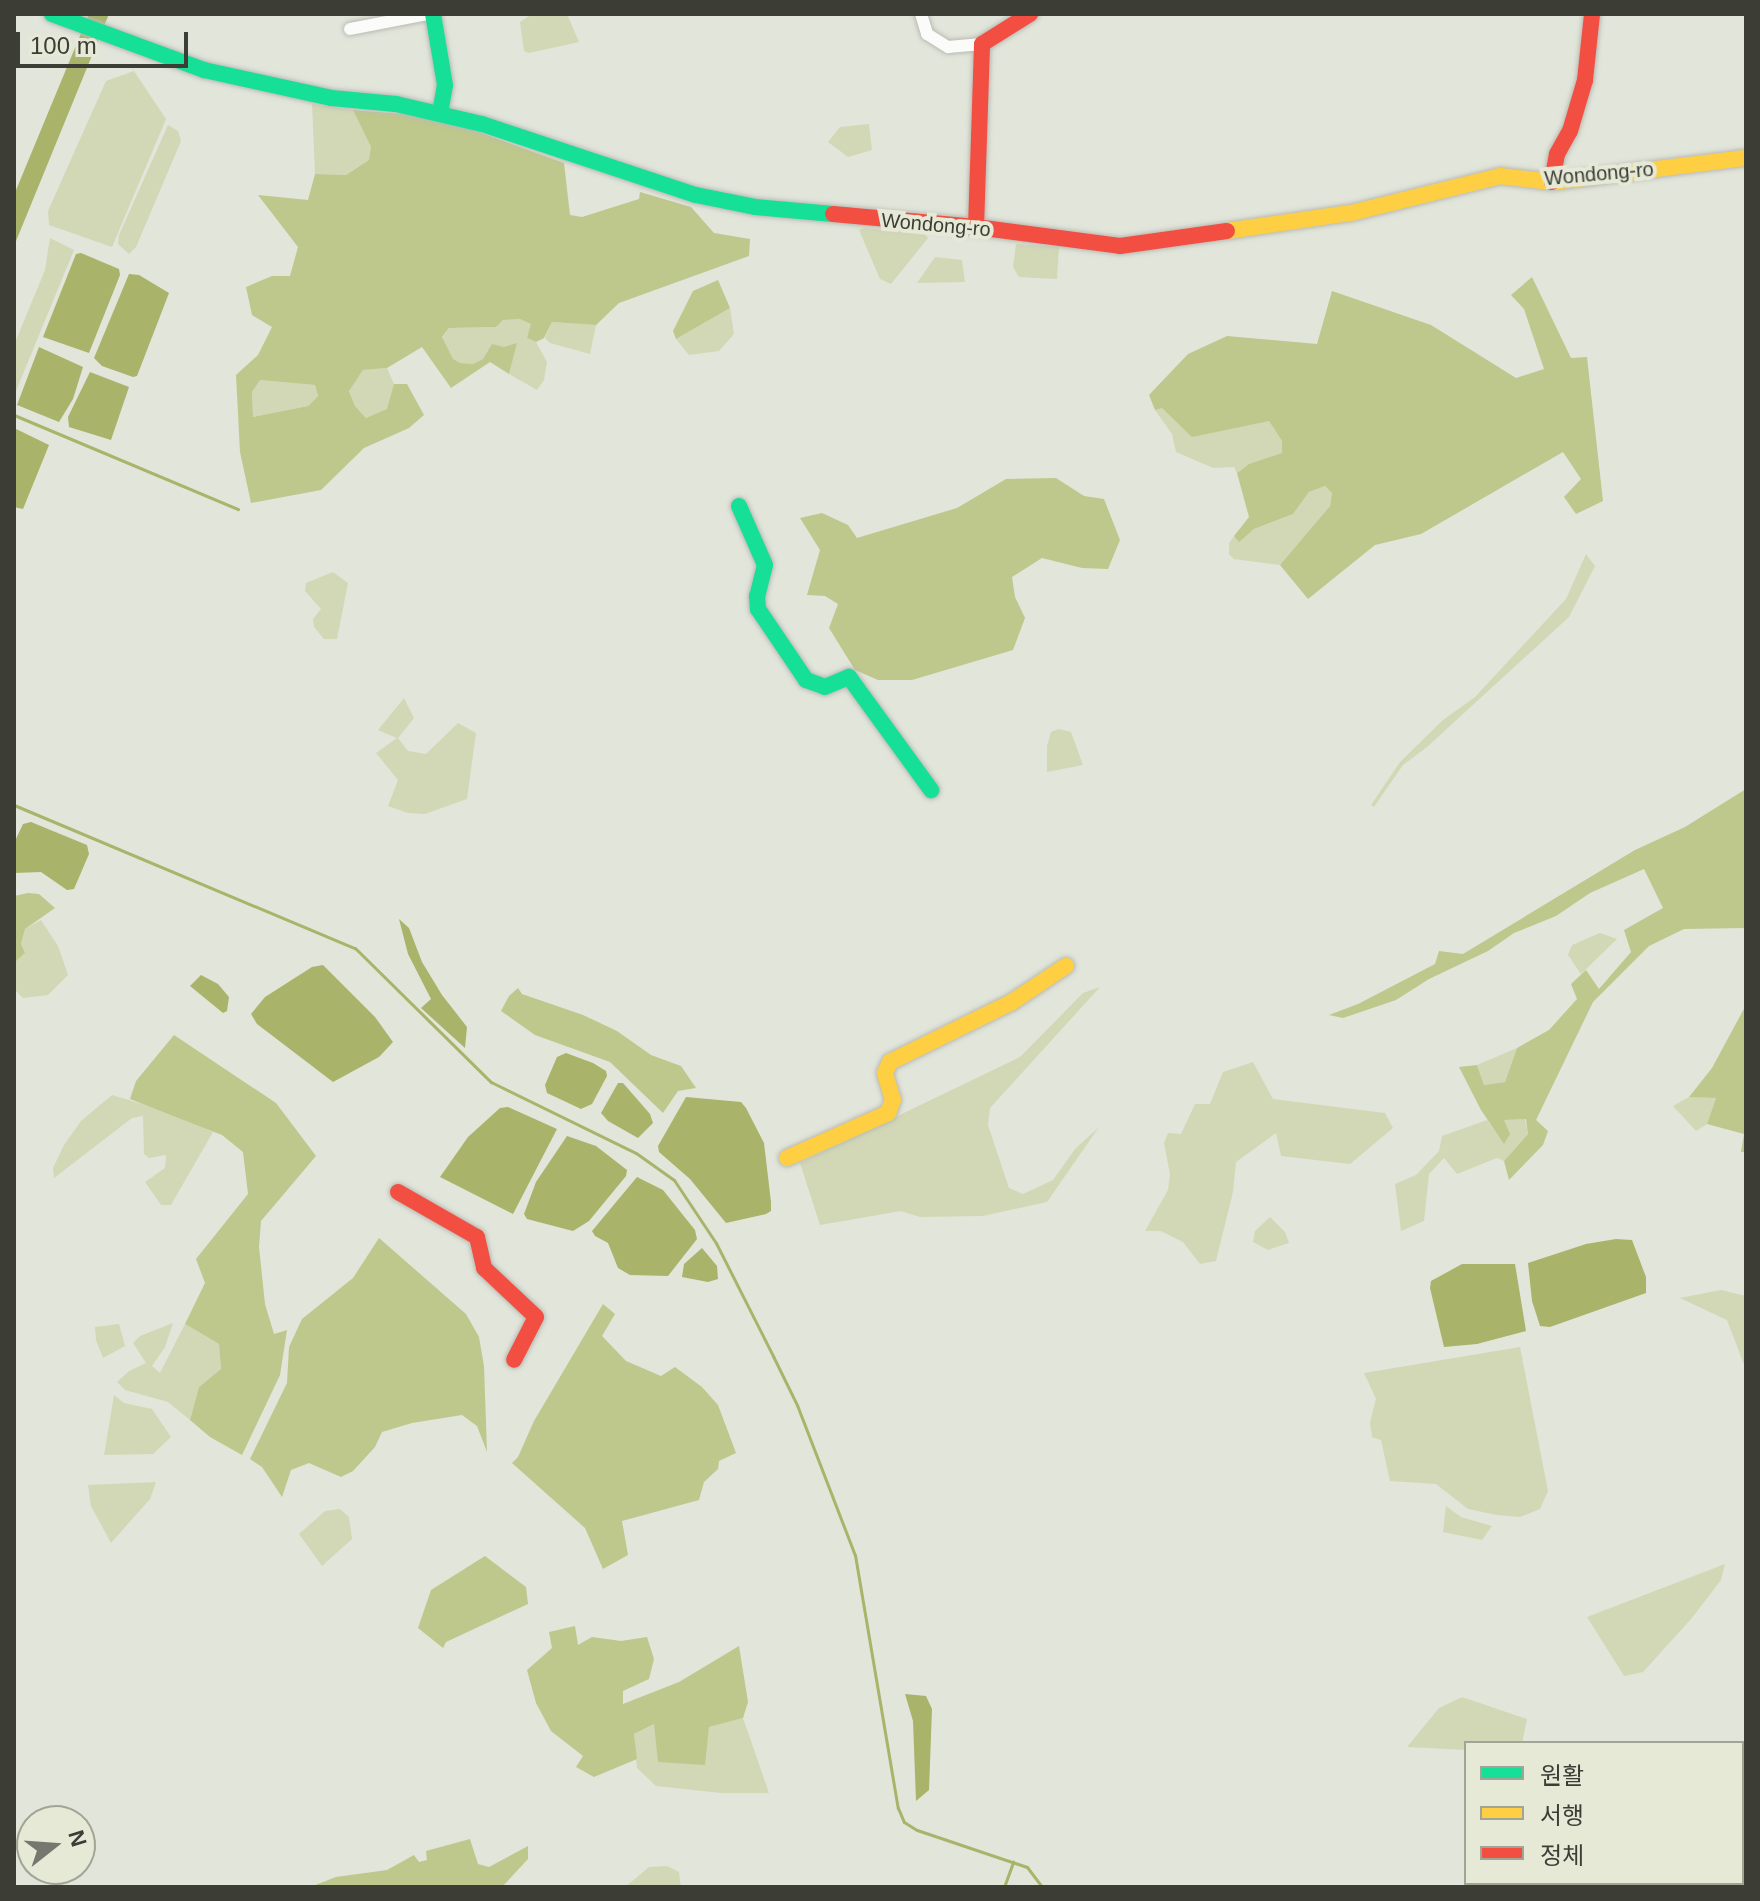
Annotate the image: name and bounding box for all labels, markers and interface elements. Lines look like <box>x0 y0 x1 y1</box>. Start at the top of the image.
scale bar <box>20 16 192 66</box>
text: 100 m <box>30 32 97 59</box>
street label: Wondong-ro <box>1543 157 1655 191</box>
street label: Wondong-ro <box>880 208 992 242</box>
legend <box>1464 1741 1744 1885</box>
text: 원활 <box>1540 1762 1584 1789</box>
text: 서행 <box>1540 1802 1584 1829</box>
north arrow <box>16 1805 96 1885</box>
text: N <box>63 1827 92 1850</box>
text: 정체 <box>1540 1842 1584 1869</box>

